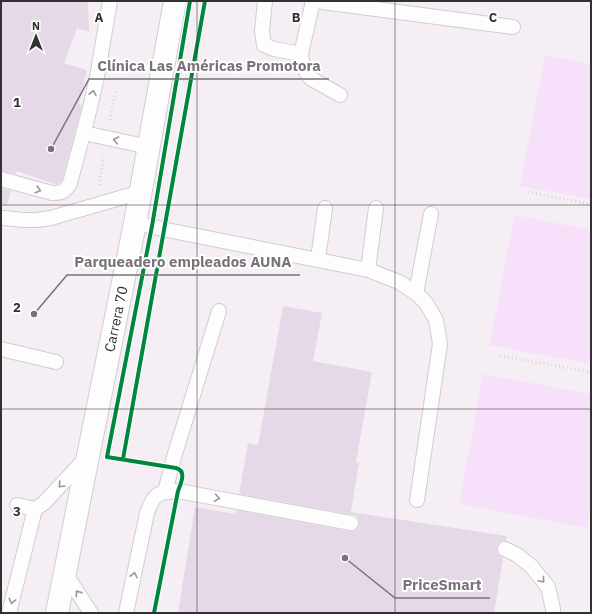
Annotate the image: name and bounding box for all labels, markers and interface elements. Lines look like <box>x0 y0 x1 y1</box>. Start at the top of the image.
text: A <box>95 9 104 26</box>
text: B <box>292 9 301 26</box>
text: C <box>489 9 498 26</box>
north arrow <box>16 16 56 56</box>
text: N <box>32 19 40 33</box>
callout: Clínica Las Américas Promotora <box>89 52 329 79</box>
text: Clínica Las Américas Promotora <box>97 56 321 75</box>
one-way arrow <box>89 90 97 96</box>
text: 1 <box>13 94 21 111</box>
one-way arrow <box>113 137 119 145</box>
one-way arrow <box>35 185 42 194</box>
callout: Parqueadero empleados AUNA <box>67 248 300 275</box>
text: Parqueadero empleados AUNA <box>74 252 292 271</box>
street label: Carrera 70 <box>100 284 132 354</box>
text: 2 <box>13 299 21 316</box>
one-way arrow <box>58 480 66 488</box>
one-way arrow <box>214 493 220 502</box>
text: 3 <box>13 503 21 520</box>
callout: PriceSmart <box>395 571 490 598</box>
one-way arrow <box>129 572 138 578</box>
text: PriceSmart <box>402 575 482 594</box>
one-way arrow <box>538 575 545 582</box>
one-way arrow <box>75 590 83 597</box>
one-way arrow <box>9 597 17 604</box>

